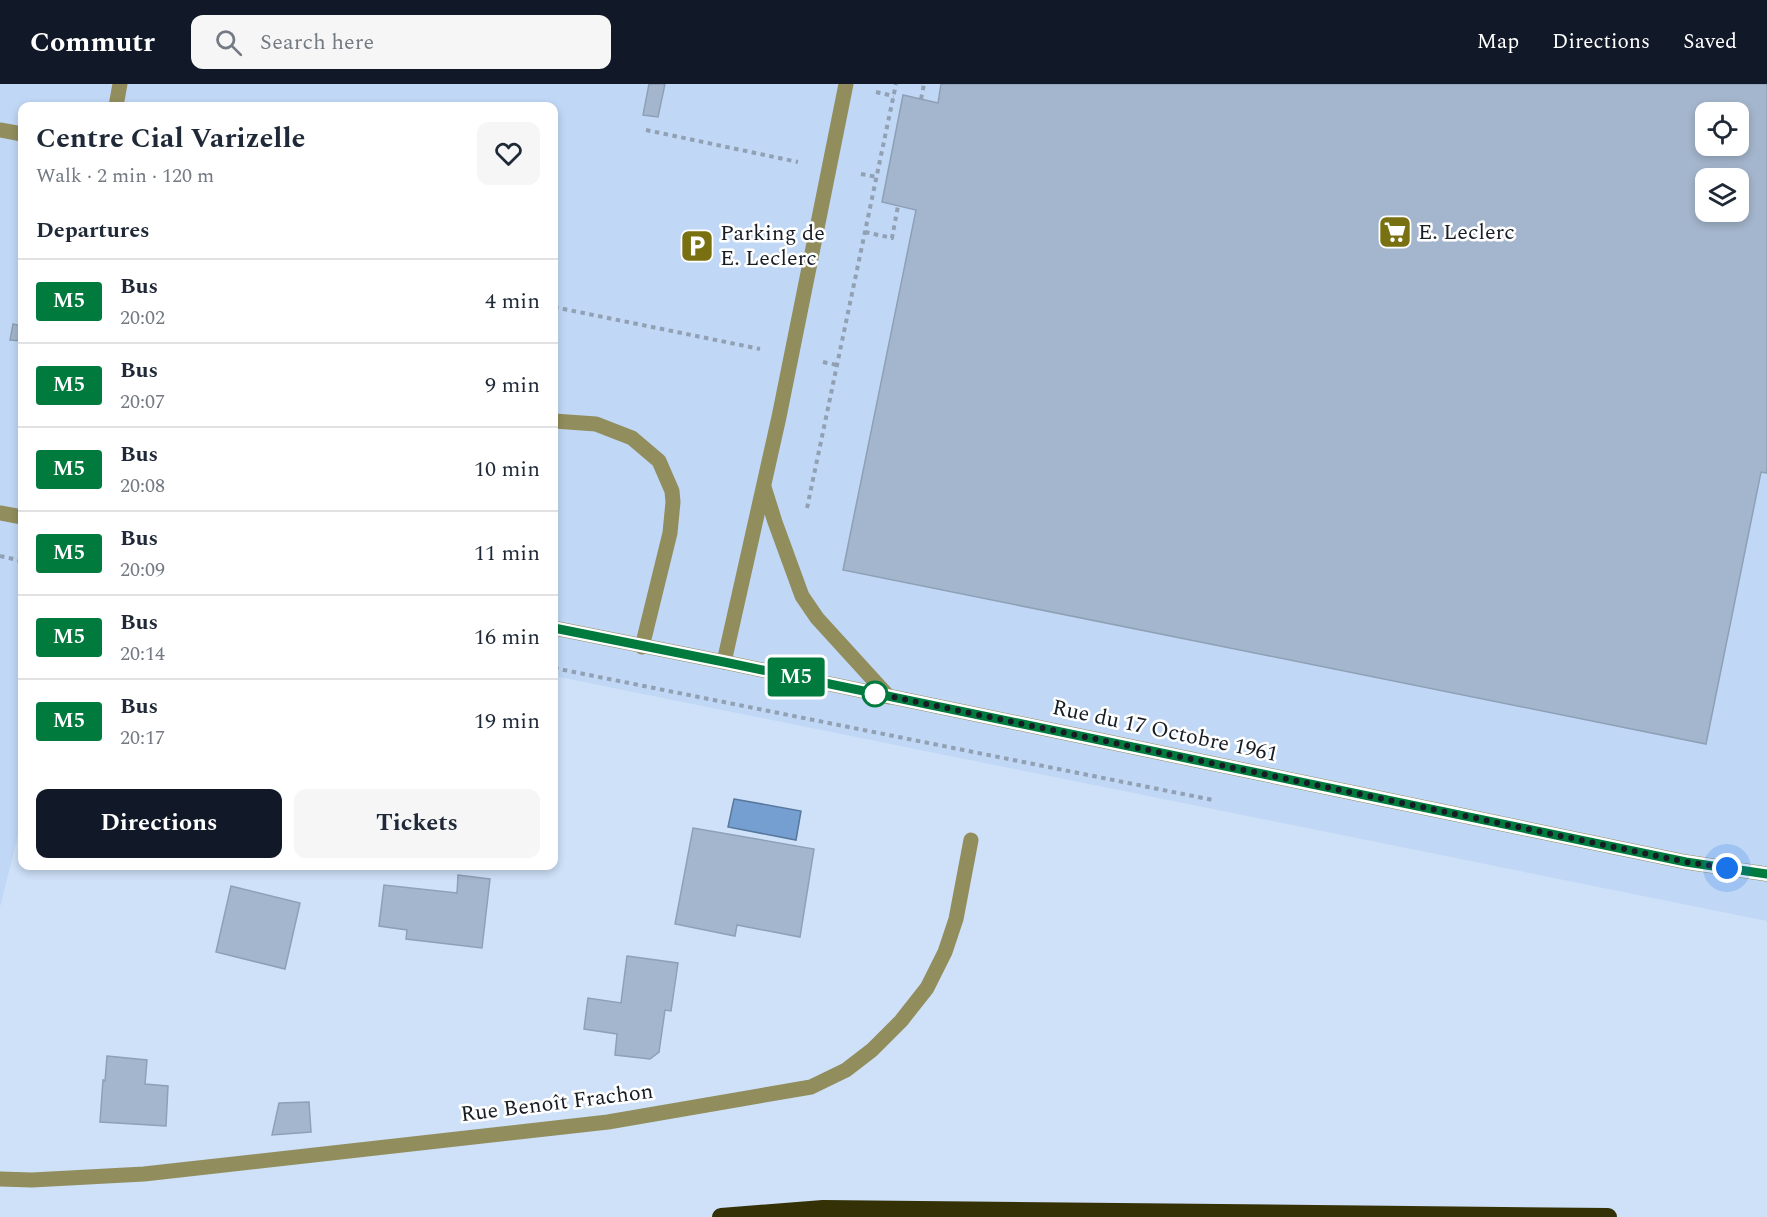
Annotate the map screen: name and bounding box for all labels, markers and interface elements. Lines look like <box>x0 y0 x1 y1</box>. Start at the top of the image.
search box <box>191 15 611 69</box>
text: Commutr <box>30 21 155 64</box>
icon: search <box>212 26 245 59</box>
text: Search here <box>260 26 374 59</box>
text: Map <box>1477 26 1519 58</box>
text: Directions <box>1552 26 1650 58</box>
text: Saved <box>1683 26 1737 58</box>
map controls <box>1695 102 1749 222</box>
button: locate <box>1695 102 1749 156</box>
text: Centre Cial Varizelle <box>36 117 305 160</box>
button: heart <box>477 122 540 185</box>
text: Walk · 2 min · 120 m <box>36 161 214 191</box>
button: layers <box>1695 168 1749 222</box>
text: Departures <box>36 214 150 247</box>
supermarket icon: E. Leclerc <box>1377 214 1413 250</box>
place label: E. Leclerc <box>1418 216 1515 249</box>
place label: Parking de E. Leclerc <box>720 217 825 275</box>
parking icon: Parking de E. Leclerc <box>679 228 715 264</box>
text: Bus <box>120 270 158 303</box>
text: M5 <box>53 285 85 317</box>
text: 4 min <box>485 285 540 318</box>
text: 20:02 <box>120 303 165 333</box>
text: Bus <box>120 354 158 387</box>
text: M5 <box>53 369 85 401</box>
text: 9 min <box>485 369 540 402</box>
text: 20:07 <box>120 387 165 417</box>
text: Bus <box>120 438 158 471</box>
text: M5 <box>53 453 85 485</box>
text: 10 min <box>474 453 540 486</box>
text: 20:08 <box>120 471 165 501</box>
text: Bus <box>120 522 158 555</box>
text: M5 <box>53 537 85 569</box>
text: 11 min <box>474 537 540 570</box>
text: 20:09 <box>120 555 165 585</box>
text: Bus <box>120 606 158 639</box>
text: M5 <box>53 621 85 653</box>
text: 16 min <box>474 621 540 654</box>
text: 20:14 <box>120 639 165 669</box>
line badge: M5 <box>769 658 823 696</box>
text: M5 <box>780 661 812 693</box>
unlabelled marker <box>862 681 888 707</box>
text: Bus <box>120 690 158 723</box>
street label: Rue du 17 Octobre 1961 <box>1049 691 1281 771</box>
text: M5 <box>53 705 85 737</box>
text: 19 min <box>474 705 540 738</box>
text: 20:17 <box>120 723 165 753</box>
button: Directions <box>36 789 282 858</box>
button: Tickets <box>294 789 540 858</box>
your location <box>1712 853 1742 883</box>
street label: Rue Benoît Frachon <box>459 1075 655 1131</box>

